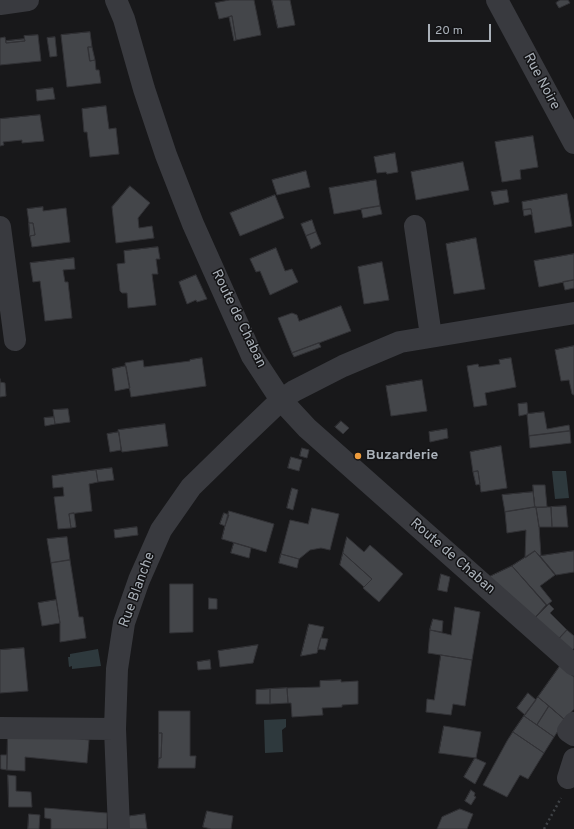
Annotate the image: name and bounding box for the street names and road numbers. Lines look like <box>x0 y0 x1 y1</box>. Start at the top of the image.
street label: Rue Noire <box>519 51 563 113</box>
street label: Route de Chaban <box>207 267 269 371</box>
street label: Route de Chaban <box>406 516 498 598</box>
street label: Rue Blanche <box>117 550 159 630</box>

